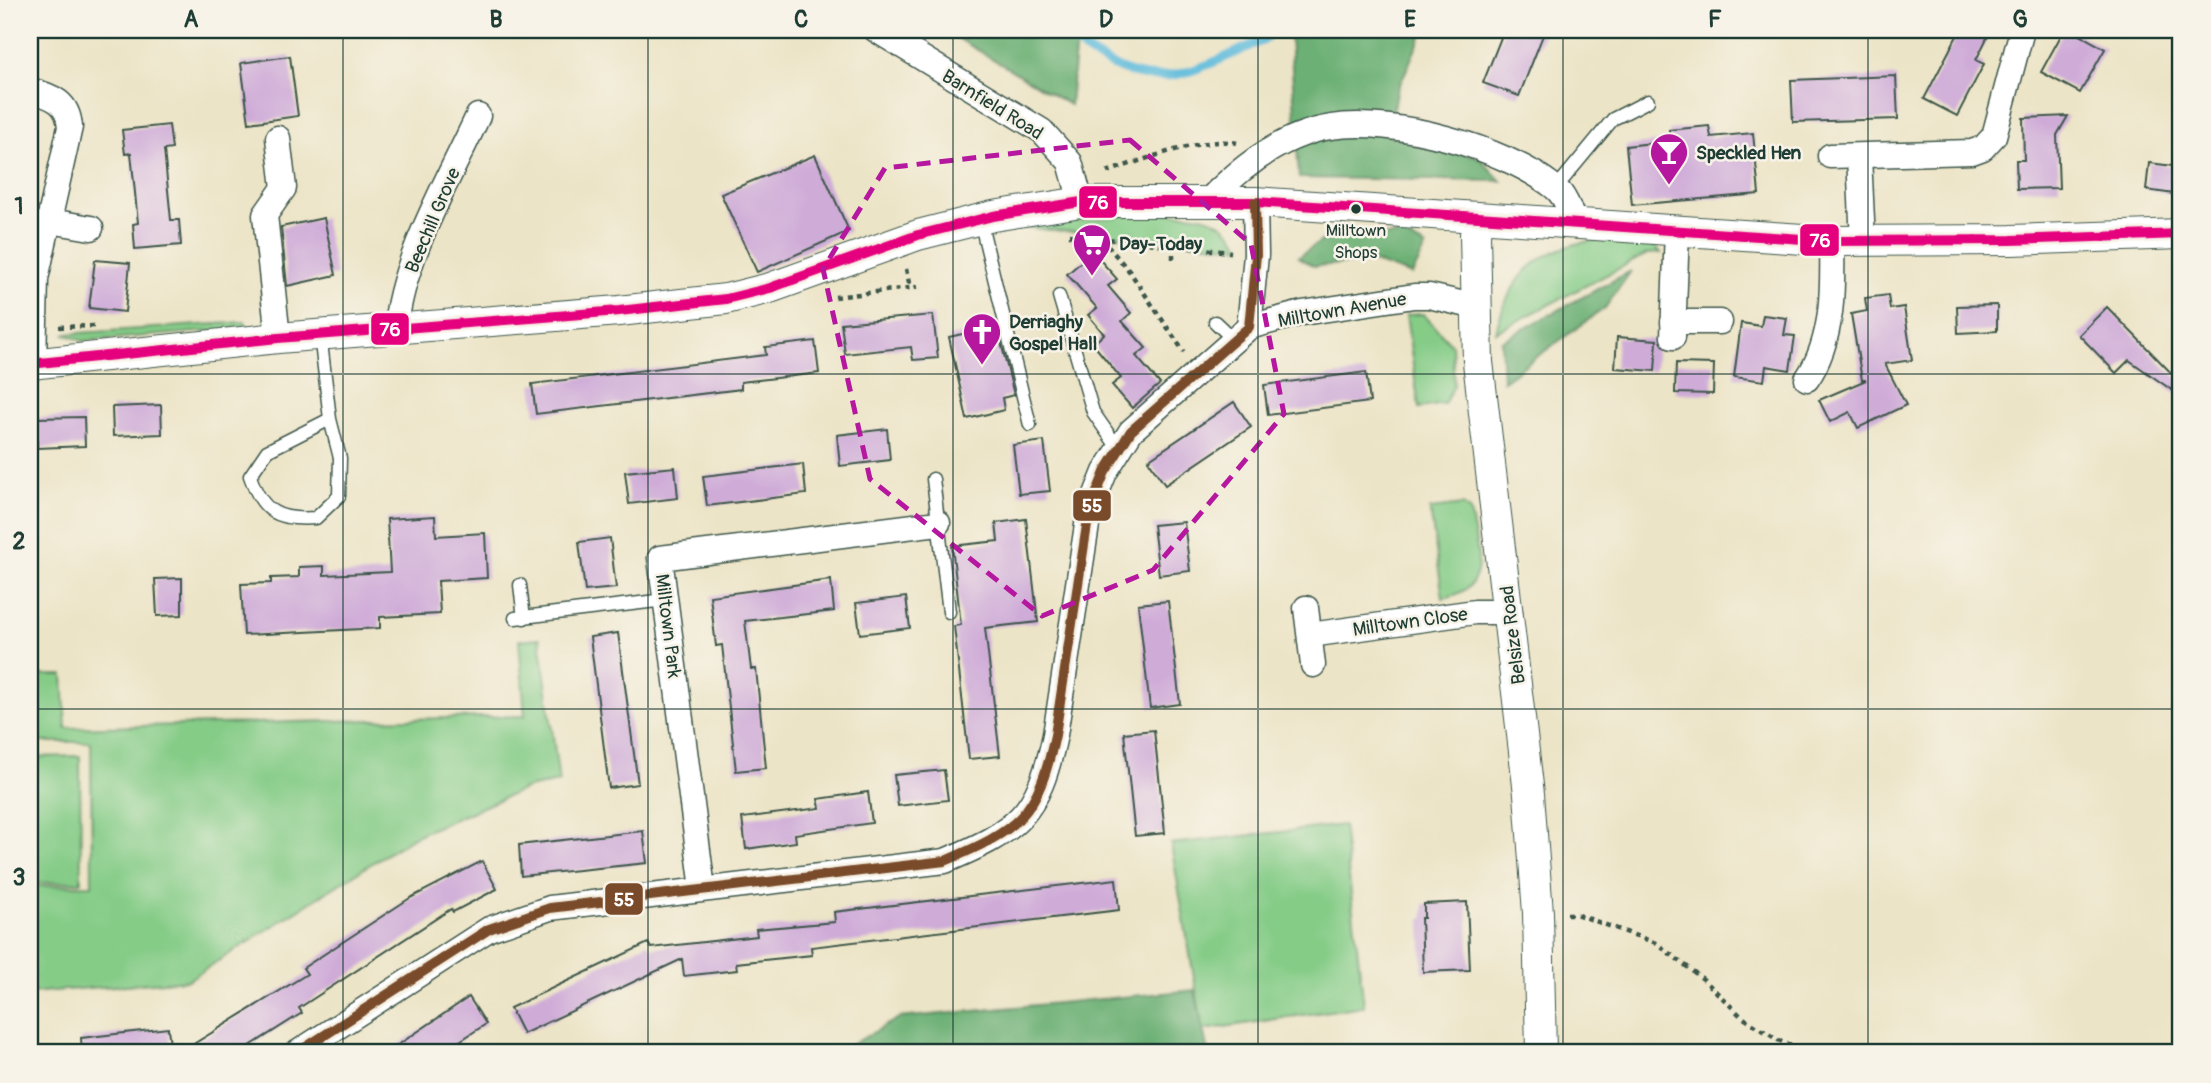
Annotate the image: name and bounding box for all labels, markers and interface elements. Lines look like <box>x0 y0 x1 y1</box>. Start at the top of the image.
text: A <box>184 5 199 34</box>
text: B <box>489 5 503 34</box>
text: C <box>794 5 808 34</box>
text: D <box>1099 5 1113 34</box>
text: E <box>1404 5 1416 34</box>
text: F <box>1708 5 1722 34</box>
text: G <box>2012 5 2028 34</box>
street label: Barnfield Road <box>937 64 1048 145</box>
bar icon: Speckled Hen <box>1648 131 1690 186</box>
place label: Speckled Hen <box>1696 141 1802 165</box>
street label: Beechill Grove <box>400 164 466 277</box>
line badge: 76 <box>1078 185 1118 219</box>
text: 76 <box>1087 191 1109 215</box>
text: 1 <box>15 192 24 221</box>
marker: Milltown Shops <box>1349 202 1363 216</box>
place label: Milltown Shops <box>1326 220 1386 263</box>
supermarket icon: Day-Today <box>1071 222 1113 277</box>
line badge: 76 <box>1799 223 1840 257</box>
text: 76 <box>1809 229 1831 253</box>
place label: Day-Today <box>1119 232 1203 256</box>
street label: Milltown Avenue <box>1276 287 1409 333</box>
place label: Derriaghy Gospel Hall <box>1009 310 1097 356</box>
church icon: Derriaghy Gospel Hall <box>961 311 1003 366</box>
line badge: 76 <box>370 312 410 346</box>
text: 76 <box>379 318 401 342</box>
line badge: 55 <box>1072 489 1112 522</box>
text: 55 <box>1082 494 1102 518</box>
text: 2 <box>13 527 26 556</box>
street label: Milltown Park <box>650 573 686 680</box>
street label: Belsize Road <box>1495 584 1531 686</box>
street label: Milltown Close <box>1351 602 1470 642</box>
text: 3 <box>13 863 25 892</box>
line badge: 55 <box>604 882 644 916</box>
text: 55 <box>614 888 634 912</box>

